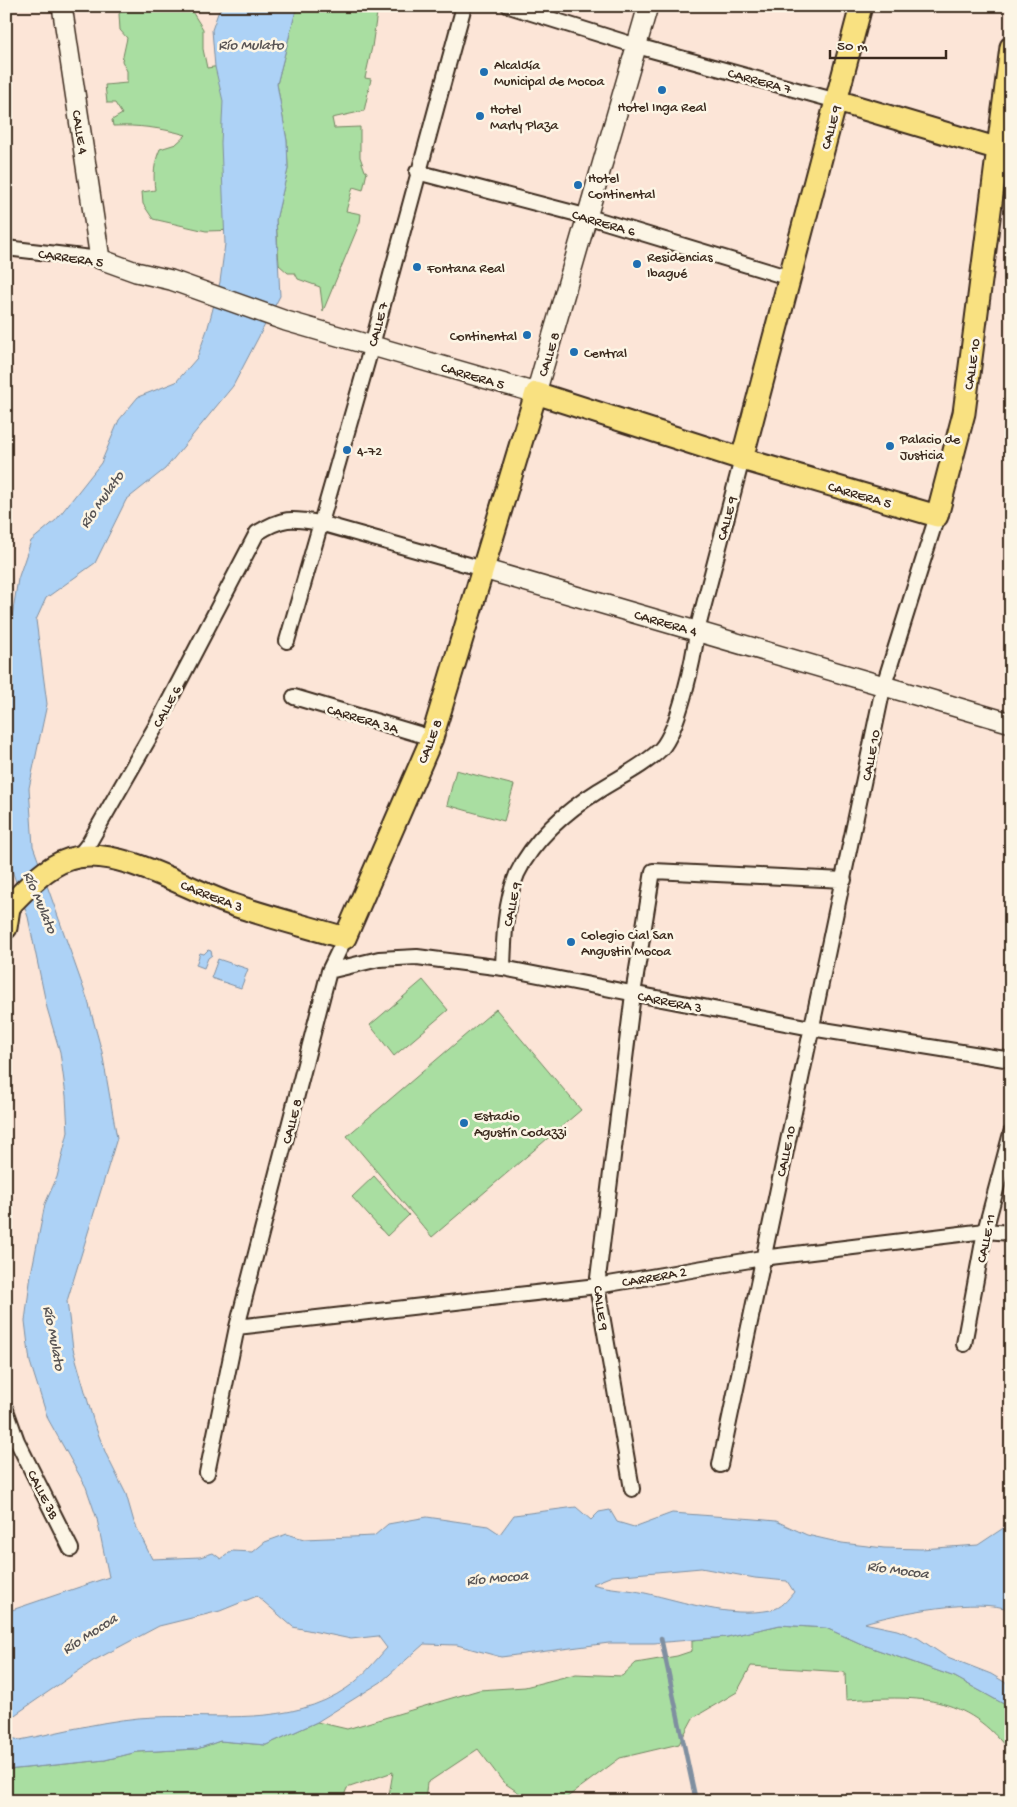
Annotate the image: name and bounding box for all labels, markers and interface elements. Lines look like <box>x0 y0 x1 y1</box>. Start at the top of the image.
scale bar <box>830 28 946 60</box>
water label: Río Mulato <box>218 37 285 55</box>
text: 50 m <box>837 38 868 56</box>
place label: Alcaldía Municipal de Mocoa <box>494 58 606 91</box>
marker: Alcaldía Municipal de Mocoa <box>478 66 490 78</box>
street label: CARRERA 7 <box>726 66 794 99</box>
marker: Hotel Inga Real <box>656 84 668 96</box>
place label: Hotel Inga Real <box>617 100 707 117</box>
place label: Hotel Marly Plaza <box>490 102 559 135</box>
street label: CALLE 9 <box>818 104 846 152</box>
street label: CALLE 4 <box>67 109 90 156</box>
marker: Hotel Marly Plaza <box>474 110 486 122</box>
place label: Hotel Continental <box>588 171 655 204</box>
marker: Hotel Continental <box>572 179 584 191</box>
street label: CARRERA 6 <box>570 207 638 242</box>
street label: CARRERA 5 <box>37 246 104 272</box>
place label: Residencias Ibagué <box>647 250 713 283</box>
marker: Residencias Ibagué <box>631 258 643 270</box>
marker: Fontana Real <box>411 261 423 273</box>
place label: Fontana Real <box>426 261 505 278</box>
street label: CALLE 7 <box>365 300 394 349</box>
place label: Continental <box>450 329 517 346</box>
marker: Continental <box>521 329 533 341</box>
street label: CALLE 8 <box>536 330 565 379</box>
street label: CALLE 10 <box>961 338 985 391</box>
marker: Central <box>568 346 580 358</box>
place label: Central <box>584 346 627 363</box>
street label: CARRERA 5 <box>438 360 506 395</box>
place label: Palacio de Justicia <box>899 432 961 465</box>
marker: Palacio de Justicia <box>884 440 896 452</box>
marker: 4-72 <box>341 444 353 456</box>
place label: 4-72 <box>357 444 382 461</box>
water label: Río Mulato <box>76 467 129 532</box>
street label: CARRERA 5 <box>825 479 893 514</box>
street label: CALLE 9 <box>714 495 742 543</box>
street label: CARRERA 4 <box>632 607 699 642</box>
street label: CALLE 6 <box>150 682 187 731</box>
street label: CARRERA 3A <box>325 702 401 739</box>
street label: CALLE 8 <box>415 717 448 766</box>
street label: CALLE 10 <box>859 728 886 782</box>
water label: Río Mulato <box>18 869 61 938</box>
street label: CARRERA 3 <box>178 878 245 917</box>
street label: CALLE 9 <box>500 881 526 928</box>
place label: Colegio Cial San Angustin Mocoa <box>581 928 674 961</box>
marker: Colegio Cial San Angustin Mocoa <box>565 936 577 948</box>
street label: CARRERA 3 <box>636 989 703 1018</box>
street label: CALLE 8 <box>279 1097 308 1146</box>
place label: Estadio Agustín Codazzi <box>474 1109 567 1142</box>
marker: Estadio Agustín Codazzi <box>458 1117 470 1129</box>
street label: CALLE 10 <box>774 1124 801 1179</box>
street label: CALLE 11 <box>974 1213 1001 1264</box>
street label: CARRERA 2 <box>621 1264 688 1292</box>
street label: CALLE 9 <box>588 1285 611 1332</box>
water label: Río Mulato <box>38 1305 68 1373</box>
street label: CALLE 3B <box>22 1468 62 1523</box>
water label: Río Mocoa <box>866 1558 931 1584</box>
water label: Río Mocoa <box>466 1567 530 1591</box>
water label: Río Mocoa <box>59 1609 122 1659</box>

